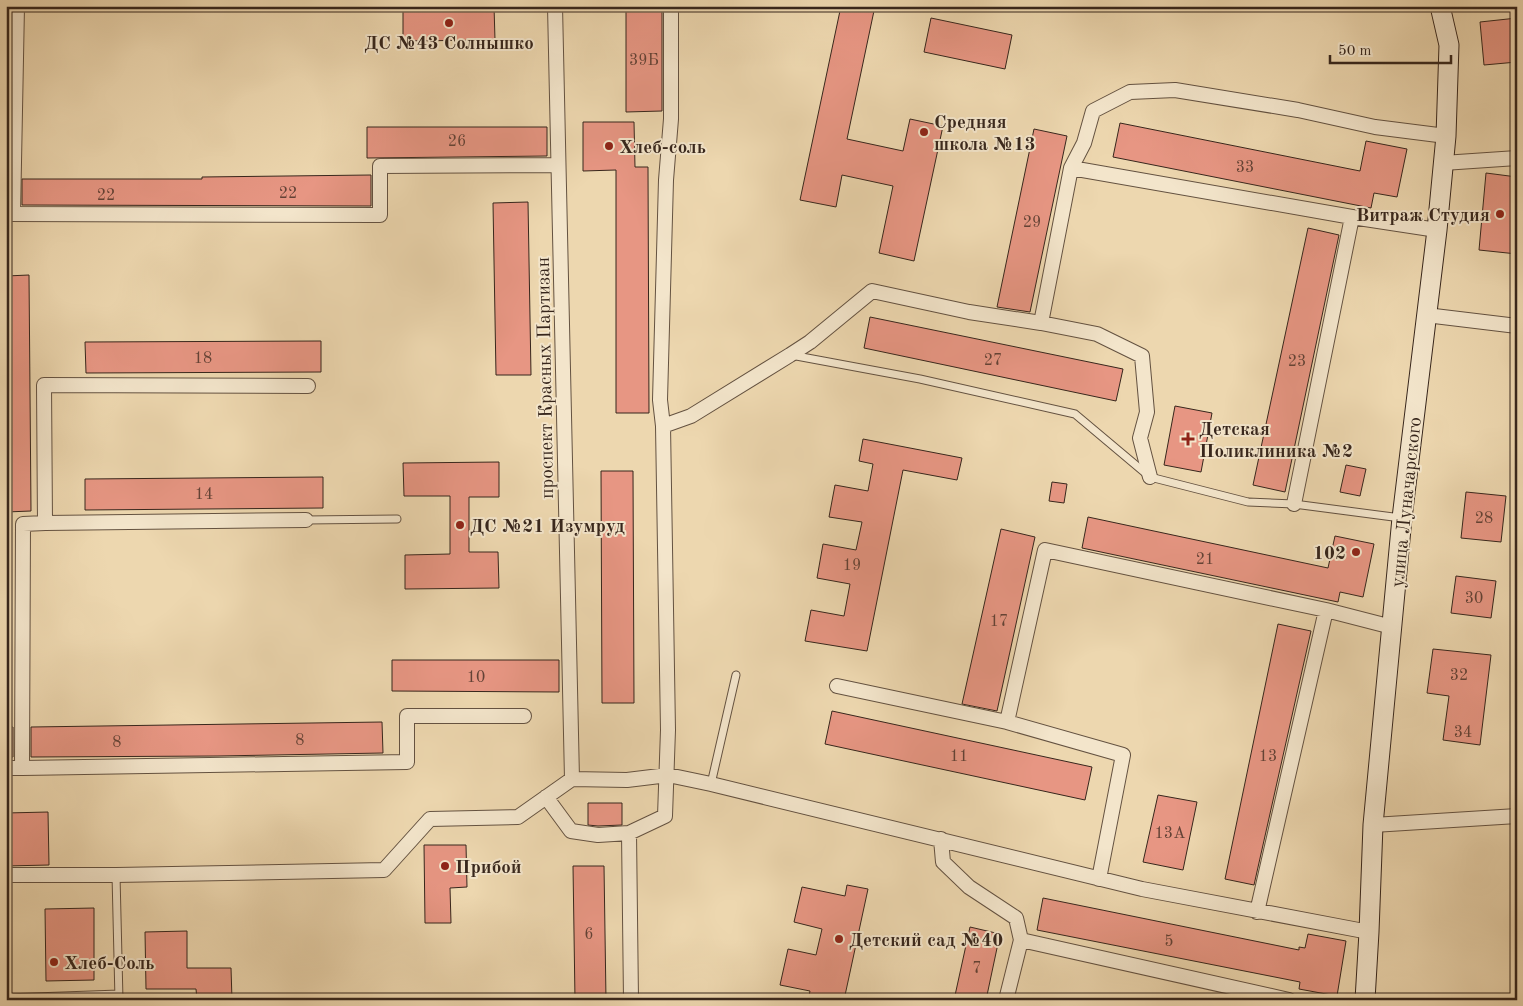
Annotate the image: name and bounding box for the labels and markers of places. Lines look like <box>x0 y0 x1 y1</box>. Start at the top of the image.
marker: ДС №43 Солнышко <box>443 17 455 29</box>
place label: ДС №43 Солнышко <box>364 35 534 54</box>
place label: Средняя школа №13 <box>934 114 1035 155</box>
marker: Средняя школа №13 <box>918 126 930 138</box>
place label: Хлеб-соль <box>619 139 706 158</box>
marker: Хлеб-соль <box>603 140 615 152</box>
place label: Витраж Студия <box>1356 207 1490 226</box>
marker: Витраж Студия <box>1494 208 1506 220</box>
place label: Детская Поликлиника №2 <box>1199 421 1353 462</box>
marker: Детская Поликлиника №2 <box>1181 432 1195 446</box>
place label: ДС №21 Изумруд <box>470 518 625 537</box>
marker: ДС №21 Изумруд <box>454 519 466 531</box>
place label: 102 <box>1313 545 1346 564</box>
marker: 102 <box>1350 546 1362 558</box>
place label: Прибой <box>455 859 522 878</box>
marker: Прибой <box>439 860 451 872</box>
place label: Детский сад №40 <box>849 932 1003 951</box>
marker: Детский сад №40 <box>833 933 845 945</box>
place label: Хлеб-Соль <box>64 955 155 974</box>
marker: Хлеб-Соль <box>48 956 60 968</box>

